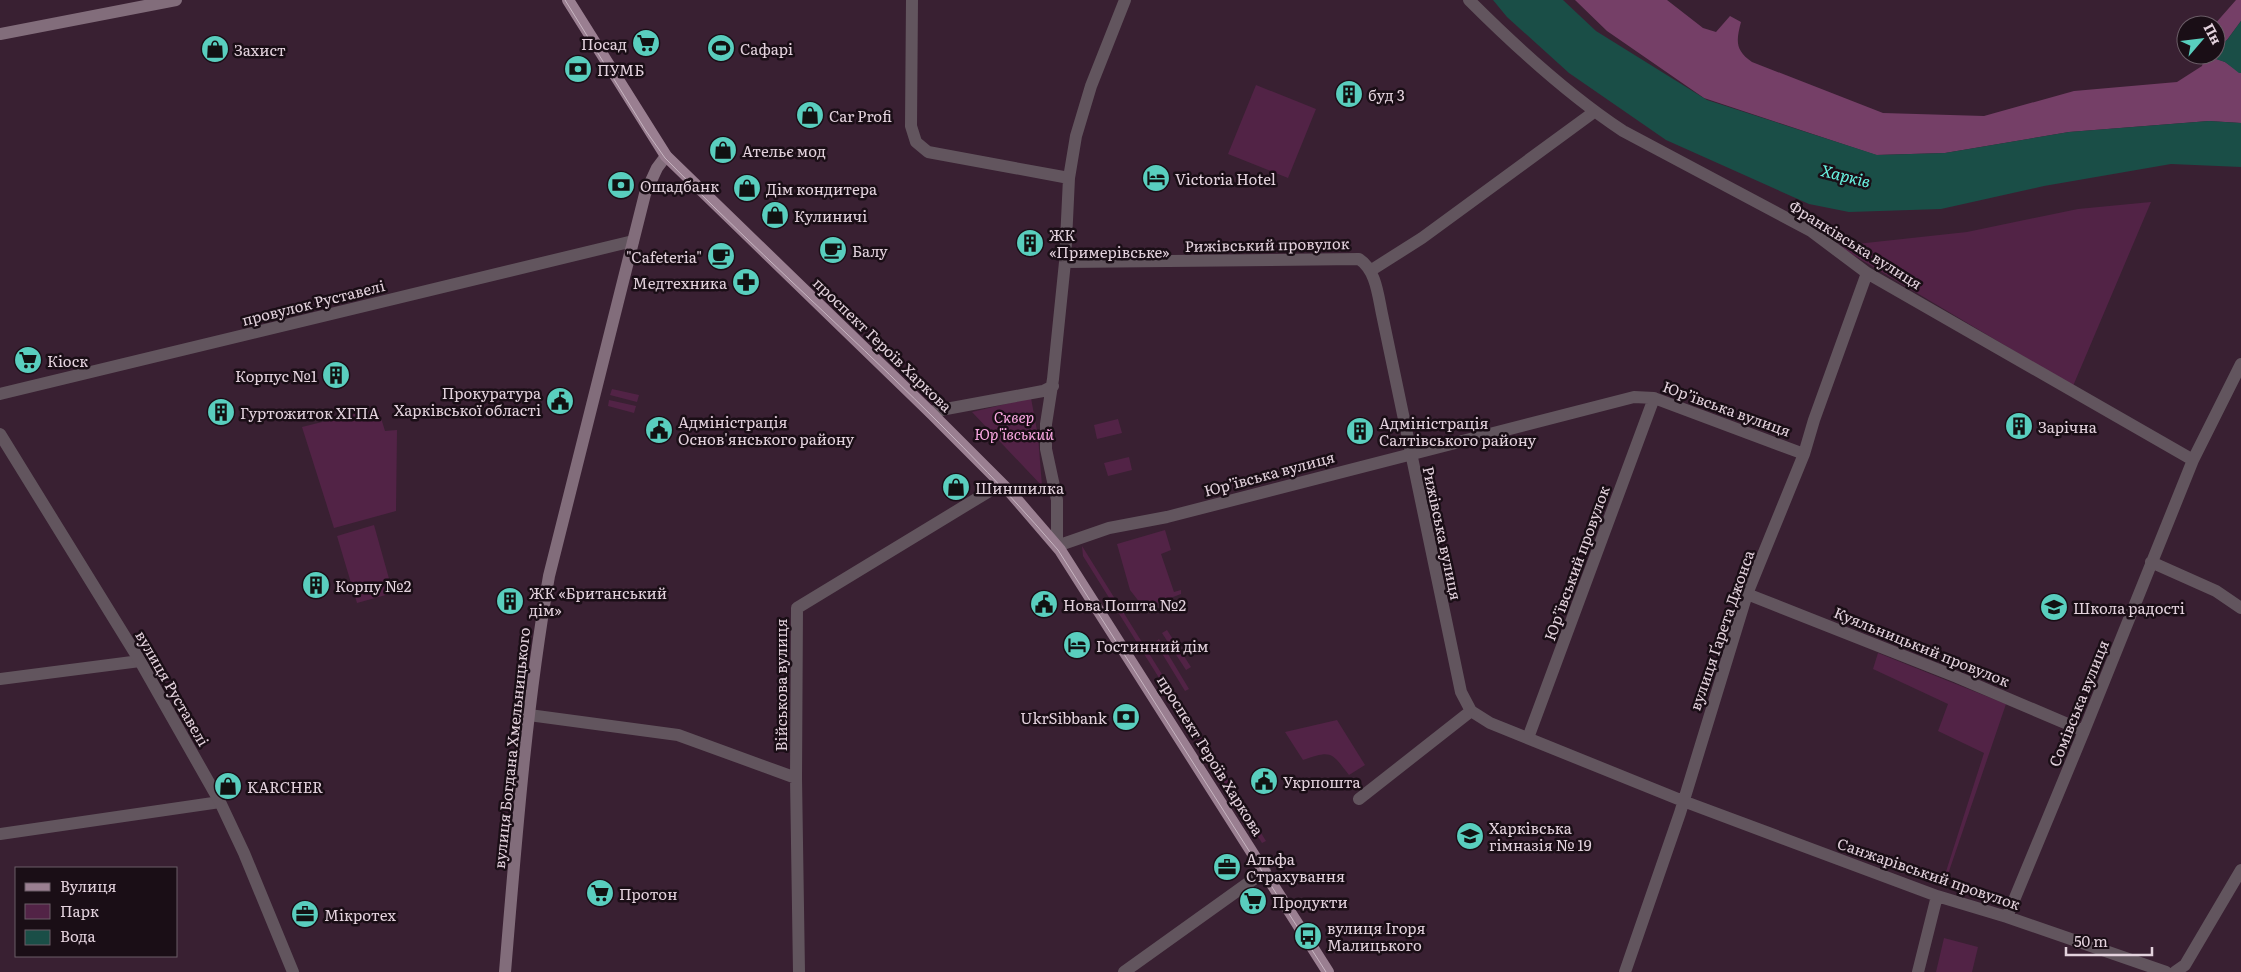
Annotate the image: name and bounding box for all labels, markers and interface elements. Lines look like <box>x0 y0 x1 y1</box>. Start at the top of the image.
north arrow <box>2176 15 2226 65</box>
text: Пн <box>2199 19 2227 48</box>
supermarket icon: Посад <box>631 28 661 58</box>
place label: Посад <box>581 32 627 55</box>
sports icon: Сафарі <box>706 33 736 63</box>
shop icon: Захист <box>200 34 230 64</box>
place label: Сафарі <box>740 37 793 60</box>
place label: Захист <box>234 38 286 61</box>
bank icon: ПУМБ <box>563 54 593 84</box>
place label: ПУМБ <box>597 58 644 81</box>
building icon: буд 3 <box>1334 79 1364 109</box>
place label: буд 3 <box>1368 83 1405 106</box>
shop icon: Car Profi <box>795 100 825 130</box>
place label: Car Profi <box>829 104 892 127</box>
shop icon: Ательє мод <box>708 135 738 165</box>
place label: Ательє мод <box>742 139 826 162</box>
water label: Харків <box>1819 157 1873 193</box>
hotel icon: Victoria Hotel <box>1141 163 1171 193</box>
place label: Victoria Hotel <box>1175 167 1276 190</box>
bank icon: Ощадбанк <box>606 170 636 200</box>
shop icon: Дім кондитера <box>732 173 762 203</box>
place label: Ощадбанк <box>640 174 719 197</box>
place label: Дім кондитера <box>766 177 878 200</box>
street label: Франківська вулиця <box>1785 194 1927 294</box>
shop icon: Кулиничі <box>760 200 790 230</box>
place label: Кулиничі <box>794 204 867 227</box>
place label: ЖК «Примерівське» <box>1049 223 1170 263</box>
building icon: ЖК «Примерівське» <box>1015 228 1045 258</box>
street label: Рижівський провулок <box>1184 231 1350 257</box>
cafe icon: Балу <box>818 235 848 265</box>
place label: Балу <box>852 239 888 262</box>
cafe icon: "Cafeteria" <box>706 241 736 271</box>
place label: "Cafeteria" <box>626 245 702 268</box>
pharmacy icon: Медтехника <box>731 267 761 297</box>
place label: Медтехника <box>633 271 728 294</box>
street label: проспект Героїв Харкова <box>808 271 958 417</box>
street label: провулок Руставелі <box>239 273 387 331</box>
supermarket icon: Кіоск <box>13 345 43 375</box>
place label: Кіоск <box>47 349 88 372</box>
building icon: Корпус №1 <box>321 360 351 390</box>
place label: Корпус №1 <box>235 364 317 387</box>
street label: Юр’ївська вулиця <box>1660 374 1794 442</box>
place label: Прокуратура Харківської області <box>394 381 542 421</box>
public building icon: Прокуратура Харківської області <box>545 386 575 416</box>
building icon: Гуртожиток ХГПА <box>206 397 236 427</box>
place label: Гуртожиток ХГПА <box>240 401 379 424</box>
park label: Сквер Юр'ївський <box>974 405 1054 445</box>
place label: Адміністрація Основ'янського району <box>678 410 854 450</box>
place label: Адміністрація Салтівського району <box>1379 411 1536 451</box>
building icon: Зарічна <box>2004 411 2034 441</box>
public building icon: Адміністрація Основ'янського району <box>644 415 674 445</box>
place label: Зарічна <box>2038 415 2098 438</box>
building icon: Адміністрація Салтівського району <box>1345 416 1375 446</box>
street label: Юр’ївська вулиця <box>1201 444 1337 502</box>
street label: Рижівська вулиця <box>1418 464 1468 602</box>
shop icon: Шиншилка <box>941 472 971 502</box>
place label: Шиншилка <box>975 476 1065 499</box>
street label: Юр’ївський провулок <box>1537 482 1615 644</box>
street label: вулиця Ґарета Джонса <box>1683 546 1760 713</box>
building icon: Корпу №2 <box>301 570 331 600</box>
place label: Корпу №2 <box>335 574 412 597</box>
place label: ЖК «Британський дім» <box>529 581 667 621</box>
building icon: ЖК «Британський дім» <box>495 586 525 616</box>
public building icon: Нова Пошта №2 <box>1029 589 1059 619</box>
school or university icon: Школа радості <box>2039 592 2069 622</box>
place label: Нова Пошта №2 <box>1063 593 1186 616</box>
place label: Школа радості <box>2073 596 2185 619</box>
street label: Куяльницький провулок <box>1831 600 2014 692</box>
street label: Військова вулиця <box>769 618 792 752</box>
street label: вулиця Руставелі <box>130 626 216 750</box>
street label: вулиця Богдана Хмельницького <box>487 626 535 870</box>
hotel icon: Гостинний дім <box>1062 630 1092 660</box>
place label: Гостинний дім <box>1096 634 1209 657</box>
street label: Сомівська вулиця <box>2042 636 2114 770</box>
street label: проспект Героїв Харкова <box>1152 670 1270 841</box>
bank icon: UkrSibbank <box>1111 702 1141 732</box>
place label: UkrSibbank <box>1020 706 1108 729</box>
public building icon: Укрпошта <box>1249 766 1279 796</box>
place label: Укрпошта <box>1283 770 1361 793</box>
shop icon: KARCHER <box>213 771 243 801</box>
place label: KARCHER <box>247 775 323 798</box>
place label: Харківська гімназія № 19 <box>1489 816 1592 856</box>
school or university icon: Харківська гімназія № 19 <box>1455 821 1485 851</box>
street label: Санжарівський провулок <box>1834 831 2024 915</box>
place label: Альфа Страхування <box>1246 847 1345 887</box>
office icon: Альфа Страхування <box>1212 852 1242 882</box>
legend <box>15 867 178 957</box>
text: Вулиця <box>60 874 117 897</box>
supermarket icon: Протон <box>585 878 615 908</box>
place label: Протон <box>619 882 677 905</box>
supermarket icon: Продукти <box>1238 886 1268 916</box>
place label: Продукти <box>1272 890 1348 913</box>
text: Парк <box>60 899 99 922</box>
office icon: Мікротех <box>290 899 320 929</box>
place label: Мікротех <box>324 903 396 926</box>
place label: вулиця Ігоря Малицького <box>1327 916 1425 956</box>
bus stop icon: вулиця Ігоря Малицького <box>1293 921 1323 951</box>
text: Вода <box>60 924 97 947</box>
scale bar <box>2066 924 2152 956</box>
text: 50 m <box>2074 929 2108 952</box>

